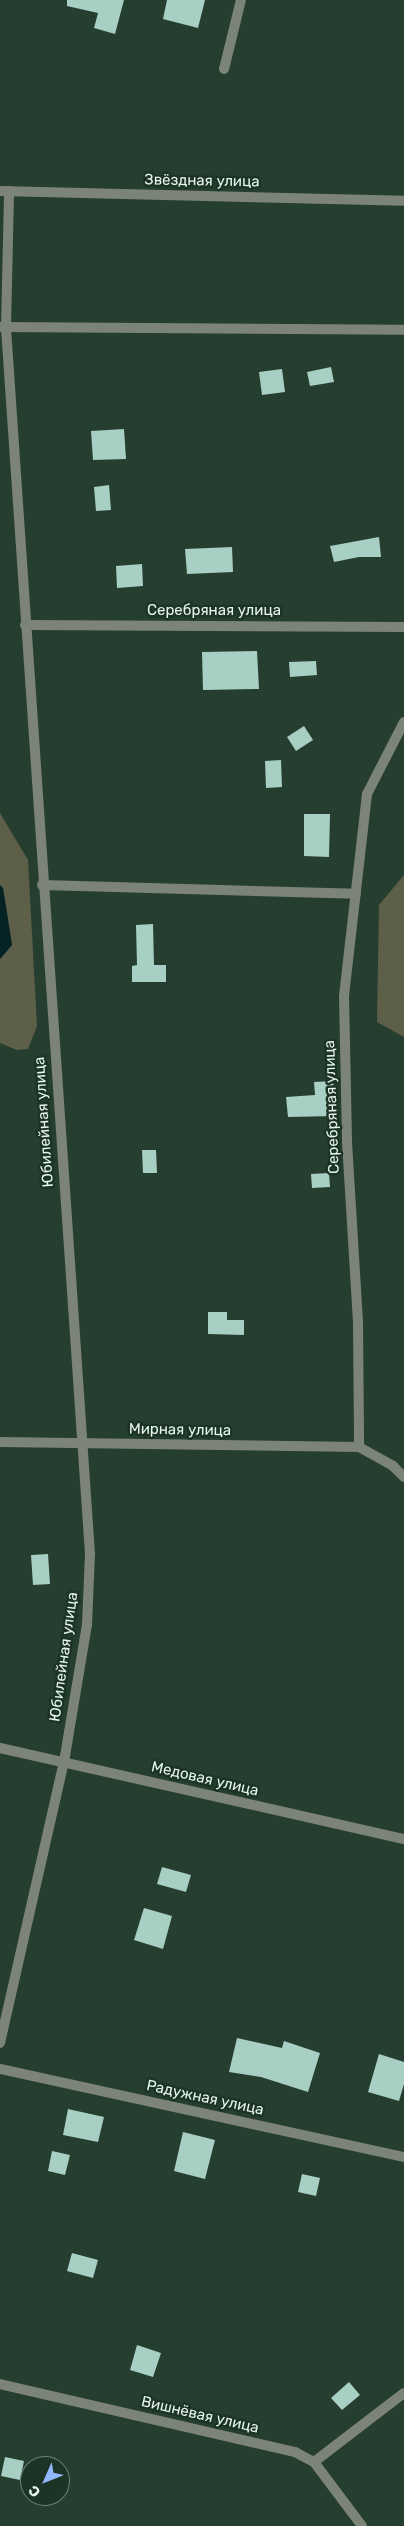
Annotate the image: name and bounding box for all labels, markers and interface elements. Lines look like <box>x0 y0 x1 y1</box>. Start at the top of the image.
street label: Звёздная улица <box>144 171 260 191</box>
street label: Серебряная улица <box>147 602 281 620</box>
street label: Серебряная улица <box>321 1040 343 1174</box>
street label: Юбилейная улица <box>30 1056 58 1188</box>
street label: Мирная улица <box>129 1420 231 1440</box>
street label: Юбилейная улица <box>46 1591 82 1723</box>
street label: Медовая улица <box>150 1758 260 1800</box>
street label: Радужная улица <box>145 2077 265 2119</box>
street label: Вишнёвая улица <box>139 2393 261 2437</box>
north arrow <box>20 2456 70 2506</box>
text: С <box>25 2482 44 2501</box>

